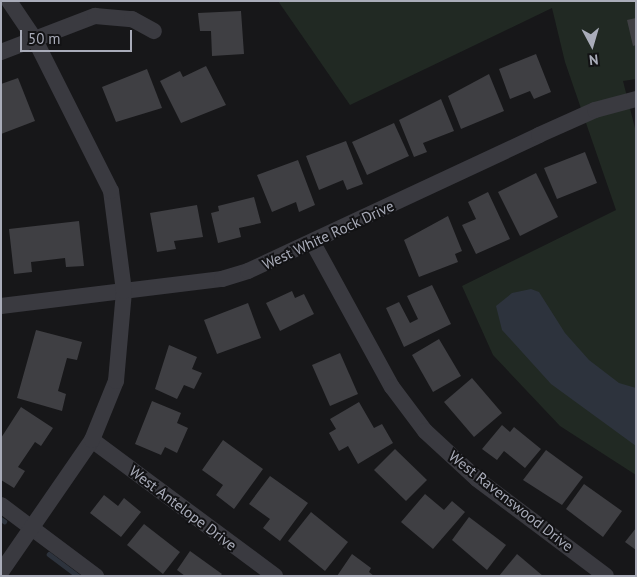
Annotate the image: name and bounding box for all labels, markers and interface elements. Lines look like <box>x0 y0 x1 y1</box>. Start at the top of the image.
scale bar <box>22 20 135 52</box>
north arrow <box>567 20 617 70</box>
text: 50 m <box>28 29 61 48</box>
text: N <box>588 50 599 69</box>
street label: West White Rock Drive <box>259 196 397 274</box>
street label: West Ravenswood Drive <box>445 447 577 555</box>
street label: West Antelope Drive <box>126 462 240 554</box>

